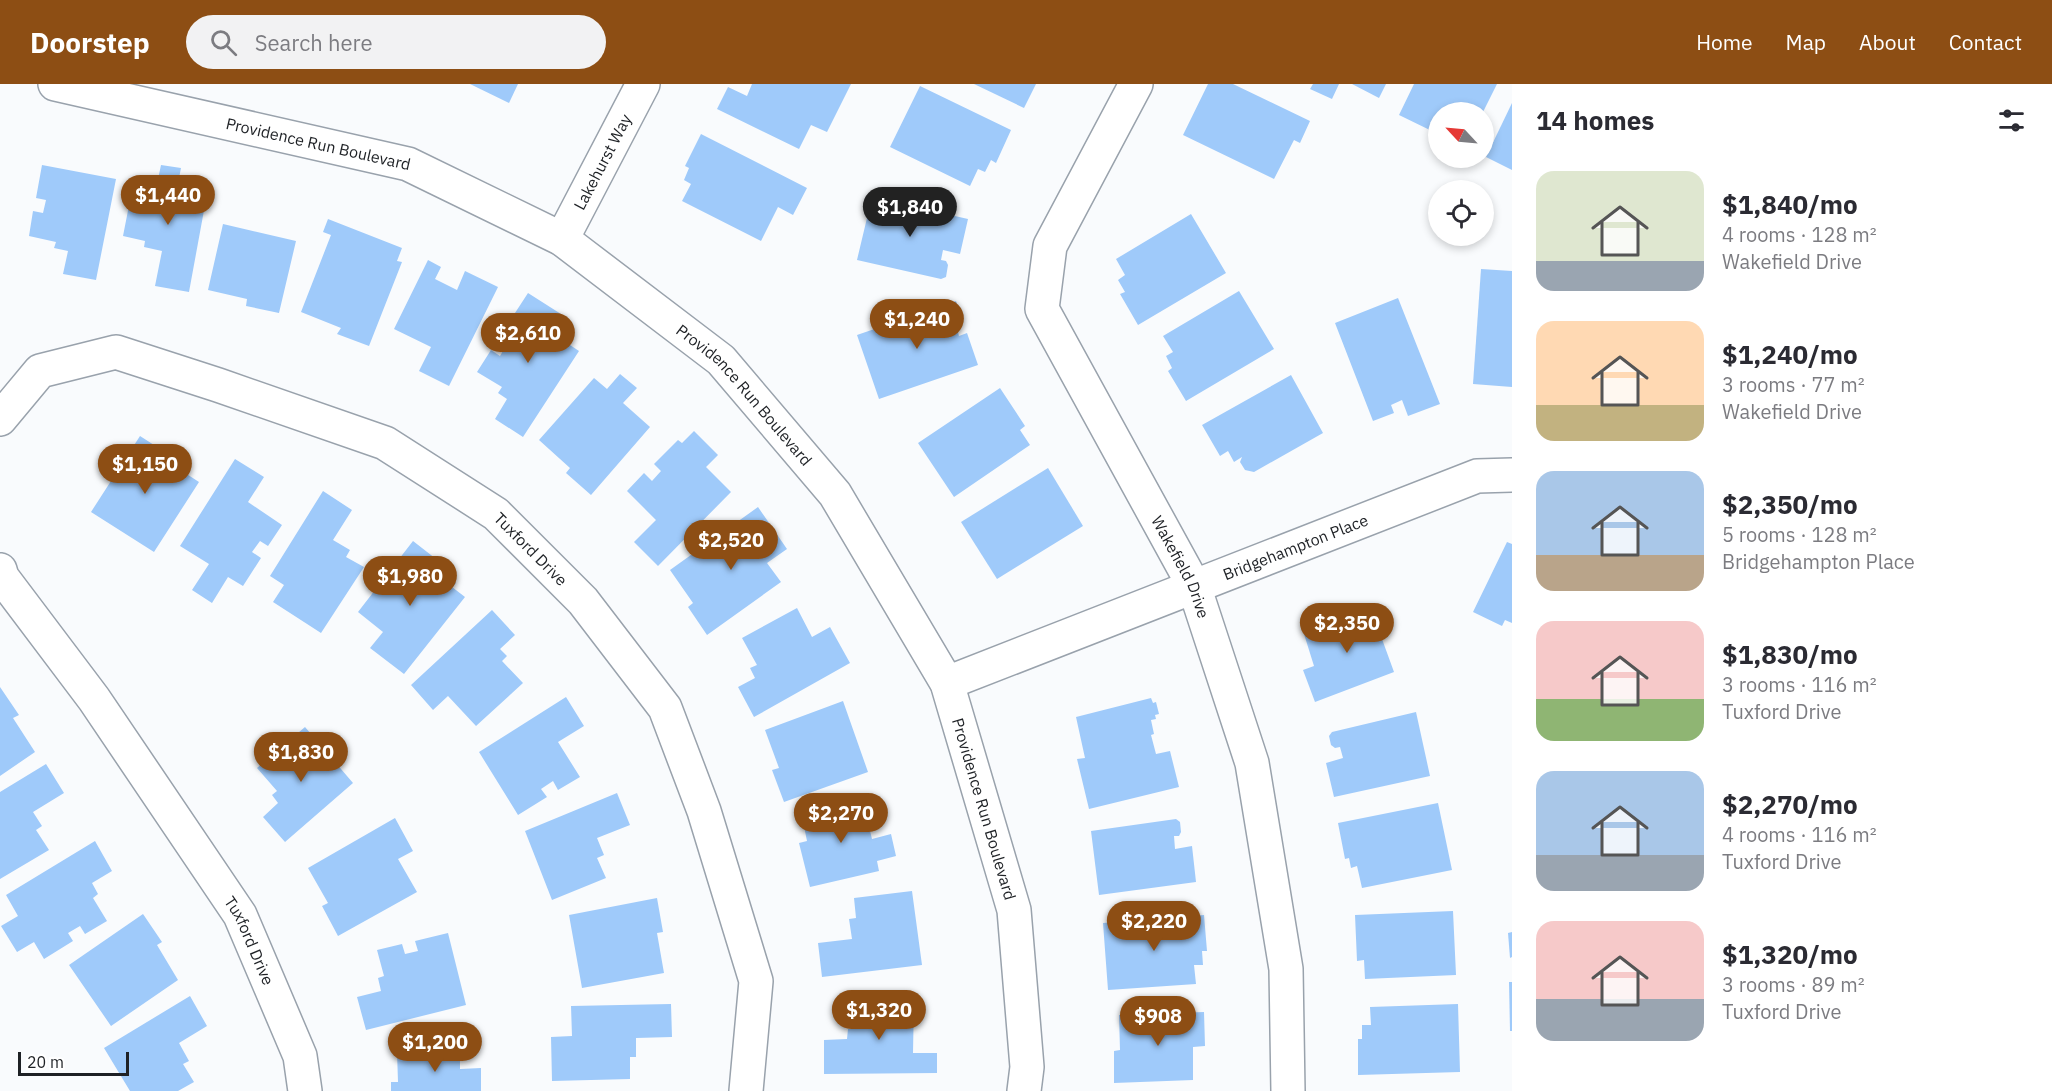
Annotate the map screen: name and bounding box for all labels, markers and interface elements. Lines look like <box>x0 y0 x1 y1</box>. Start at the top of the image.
search box <box>186 15 606 69</box>
text: Doorstep <box>30 24 150 61</box>
icon: search <box>207 26 240 59</box>
text: Search here <box>255 28 373 57</box>
text: Home <box>1696 28 1753 56</box>
text: Map <box>1786 28 1826 56</box>
text: About <box>1859 28 1916 56</box>
text: Contact <box>1949 28 2022 56</box>
north arrow <box>1428 102 1494 168</box>
map controls <box>1428 102 1494 246</box>
text: 14 homes <box>1536 103 1654 137</box>
icon: filters <box>1995 104 2028 137</box>
street label: Lakehurst Way <box>569 111 636 213</box>
street label: Providence Run Boulevard <box>224 113 413 174</box>
pin: $1,440 <box>119 175 217 226</box>
button: locate <box>1428 180 1494 246</box>
text: $1,440 <box>135 181 201 208</box>
pin: $1,840 <box>861 187 959 238</box>
text: $1,840/mo <box>1722 187 1858 221</box>
text: $1,840 <box>877 193 943 220</box>
icon: home <box>1584 195 1656 267</box>
text: 4 rooms · 128 m² <box>1722 221 1877 248</box>
text: Wakefield Drive <box>1722 248 1862 275</box>
pin: $1,240 <box>868 299 966 350</box>
text: $1,240 <box>884 305 950 332</box>
pin: $2,610 <box>479 313 577 364</box>
text: $2,610 <box>495 319 561 346</box>
street label: Providence Run Boulevard <box>672 320 816 470</box>
text: $1,240/mo <box>1722 337 1858 371</box>
icon: home <box>1584 345 1656 417</box>
text: 3 rooms · 77 m² <box>1722 371 1865 398</box>
text: Wakefield Drive <box>1722 398 1862 425</box>
pin: $1,150 <box>96 444 194 495</box>
text: $1,150 <box>112 450 178 477</box>
text: $2,350/mo <box>1722 487 1858 521</box>
icon: home <box>1584 495 1656 567</box>
street label: Tuxford Drive <box>490 508 572 590</box>
street label: Bridgehampton Place <box>1220 509 1371 584</box>
street label: Wakefield Drive <box>1147 512 1214 621</box>
pin: $2,520 <box>682 520 780 571</box>
text: 5 rooms · 128 m² <box>1722 521 1877 548</box>
text: $2,520 <box>698 526 764 553</box>
text: Bridgehampton Place <box>1722 548 1915 575</box>
pin: $1,980 <box>361 556 459 607</box>
text: $1,980 <box>377 562 443 589</box>
pin: $2,350 <box>1298 603 1396 654</box>
text: $2,350 <box>1314 609 1380 636</box>
text: $1,830/mo <box>1722 637 1858 671</box>
icon: home <box>1584 645 1656 717</box>
text: 3 rooms · 116 m² <box>1722 671 1877 698</box>
text: Tuxford Drive <box>1722 698 1842 725</box>
street label: Providence Run Boulevard <box>948 716 1021 902</box>
pin: $1,830 <box>252 732 350 783</box>
text: $1,830 <box>268 738 334 765</box>
text: $2,270/mo <box>1722 787 1858 821</box>
pin: $2,270 <box>792 793 890 844</box>
icon: home <box>1584 795 1656 867</box>
text: $2,270 <box>808 799 874 826</box>
text: 4 rooms · 116 m² <box>1722 821 1877 848</box>
text: Tuxford Drive <box>1722 848 1842 875</box>
street label: Tuxford Drive <box>220 892 279 988</box>
pin: $2,220 <box>1105 901 1203 952</box>
text: $2,220 <box>1121 907 1187 934</box>
text: $1,320/mo <box>1722 937 1858 971</box>
icon: home <box>1584 945 1656 1017</box>
text: 3 rooms · 89 m² <box>1722 971 1865 998</box>
pin: $1,320 <box>830 990 928 1041</box>
text: $1,320 <box>846 996 912 1023</box>
pin: $908 <box>1122 996 1194 1047</box>
text: Tuxford Drive <box>1722 998 1842 1025</box>
text: $908 <box>1134 1002 1182 1029</box>
pin: $1,200 <box>386 1022 484 1073</box>
text: $1,200 <box>402 1028 468 1055</box>
scale bar <box>18 1049 129 1076</box>
text: 20 m <box>27 1052 64 1072</box>

